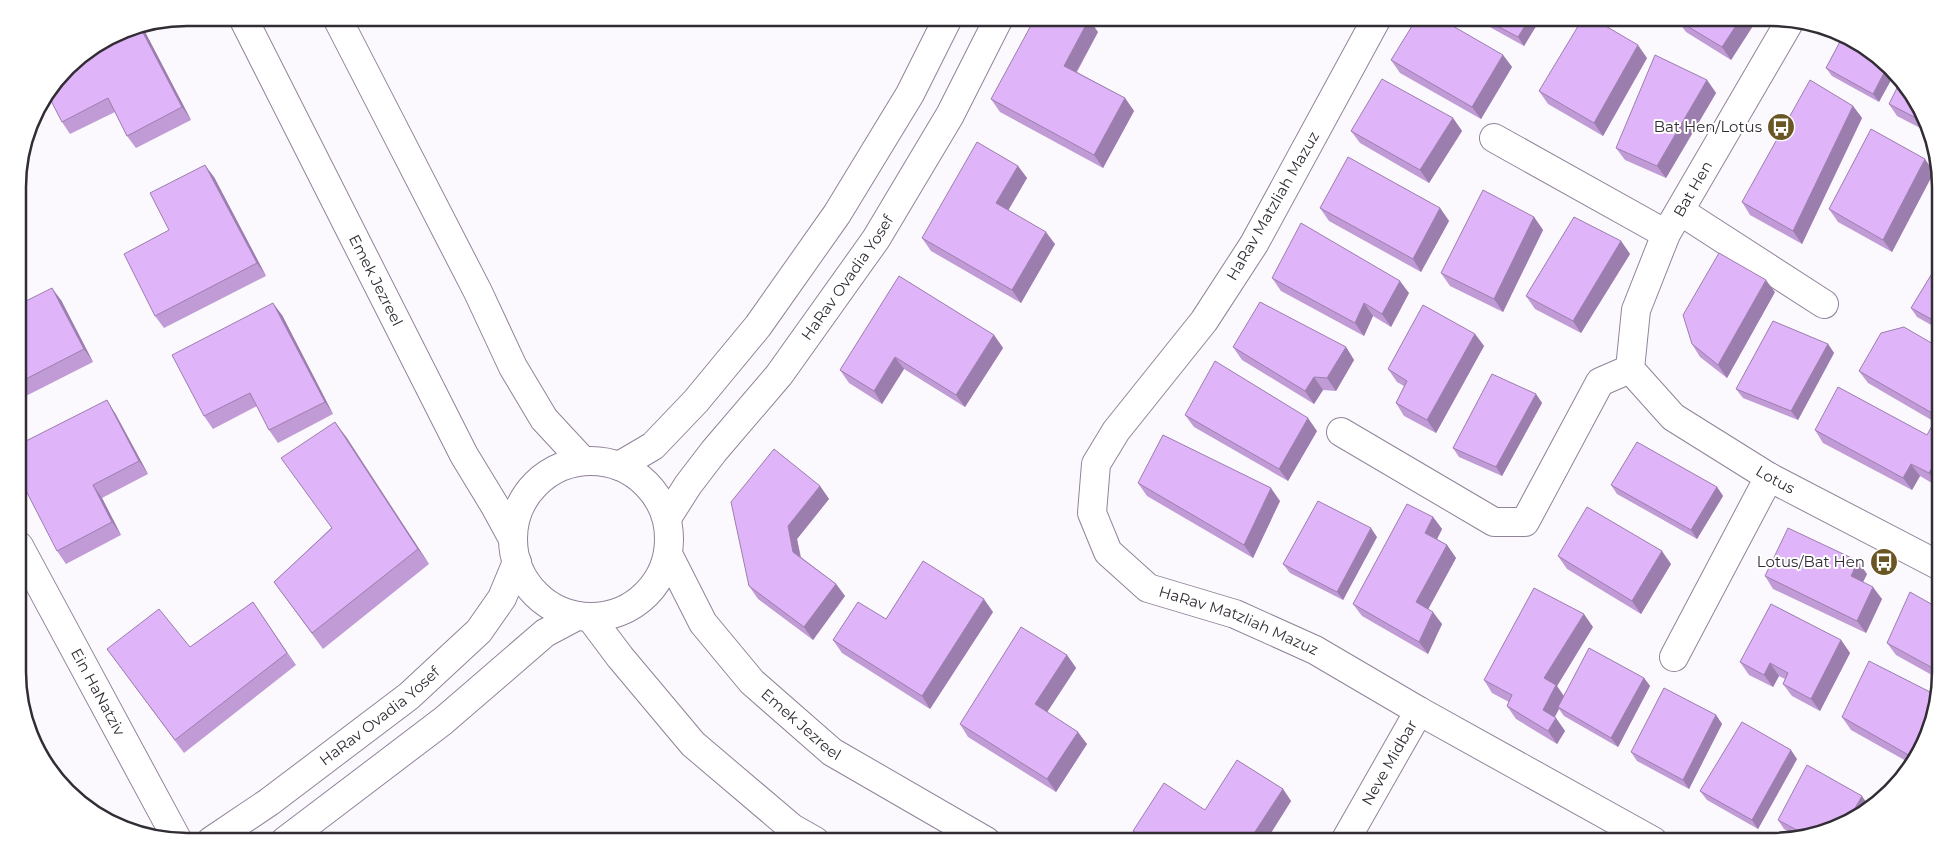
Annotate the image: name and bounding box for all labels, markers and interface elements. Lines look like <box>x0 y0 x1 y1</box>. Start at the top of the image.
bus stop icon: Bat Hen/Lotus <box>1766 112 1796 142</box>
place label: Bat Hen/Lotus <box>1654 117 1762 136</box>
street label: HaRav Matzliah Mazuz <box>1222 128 1323 284</box>
street label: Bat Hen <box>1669 157 1716 220</box>
street label: HaRav Ovadia Yosef <box>797 211 898 344</box>
street label: Emek Jezreel <box>345 231 407 329</box>
street label: Lotus <box>1752 461 1798 498</box>
bus stop icon: Lotus/Bat Hen <box>1869 547 1899 577</box>
place label: Lotus/Bat Hen <box>1757 552 1865 571</box>
street label: HaRav Matzliah Mazuz <box>1157 582 1322 659</box>
street label: Ein HaNatziv <box>67 645 130 739</box>
street label: HaRav Ovadia Yosef <box>315 662 444 769</box>
street label: Emek Jezreel <box>757 684 845 764</box>
street label: Neve Midbar <box>1357 716 1421 809</box>

